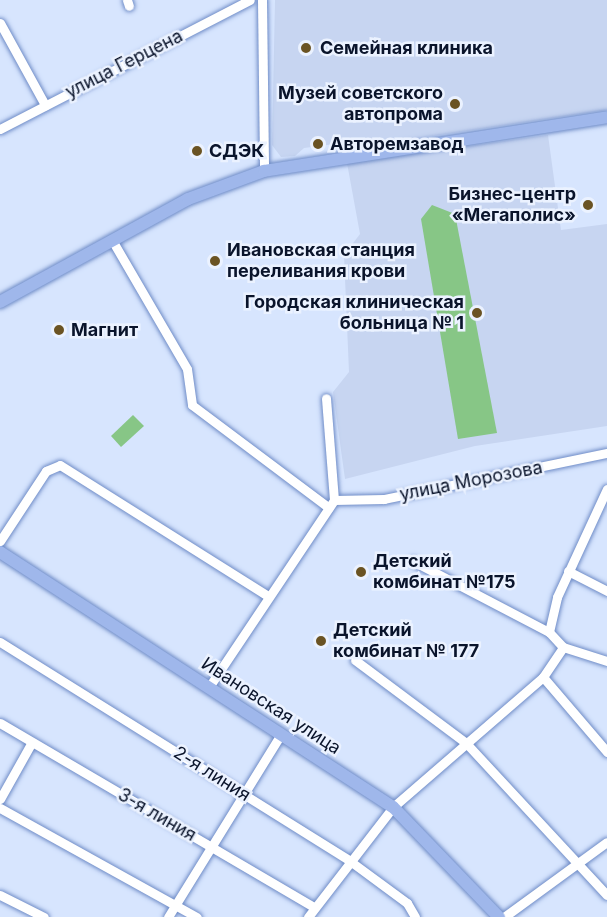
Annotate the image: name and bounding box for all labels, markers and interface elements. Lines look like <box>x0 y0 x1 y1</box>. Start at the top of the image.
street label: улица Герцена <box>62 25 186 103</box>
place label: Семейная клиника <box>320 37 493 59</box>
marker: Семейная клиника <box>297 39 315 57</box>
place label: Музей советского автопрома <box>278 83 443 125</box>
marker: Музей советского автопрома <box>448 97 462 111</box>
place label: Авторемзавод <box>330 133 464 155</box>
marker: Авторемзавод <box>311 137 325 151</box>
place label: СДЭК <box>209 140 264 162</box>
marker: СДЭК <box>190 144 204 158</box>
place label: Бизнес-центр «Мегаполис» <box>448 184 576 226</box>
marker: Бизнес-центр «Мегаполис» <box>581 198 595 212</box>
place label: Ивановская станция переливания крови <box>227 240 415 282</box>
marker: Ивановская станция переливания крови <box>208 254 222 268</box>
place label: Городская клиническая больница № 1 <box>245 292 464 334</box>
marker: Городская клиническая больница № 1 <box>468 304 486 322</box>
place label: Магнит <box>71 319 138 341</box>
marker: Магнит <box>52 323 66 337</box>
street label: улица Морозова <box>398 457 544 505</box>
place label: Детский комбинат №175 <box>373 551 515 594</box>
marker: Детский комбинат №175 <box>354 565 368 579</box>
place label: Детский комбинат № 177 <box>333 620 479 662</box>
marker: Детский комбинат № 177 <box>314 634 328 648</box>
street label: Ивановская улица <box>197 653 345 759</box>
street label: 2-я линия <box>170 742 254 806</box>
street label: 3-я линия <box>114 784 200 846</box>

